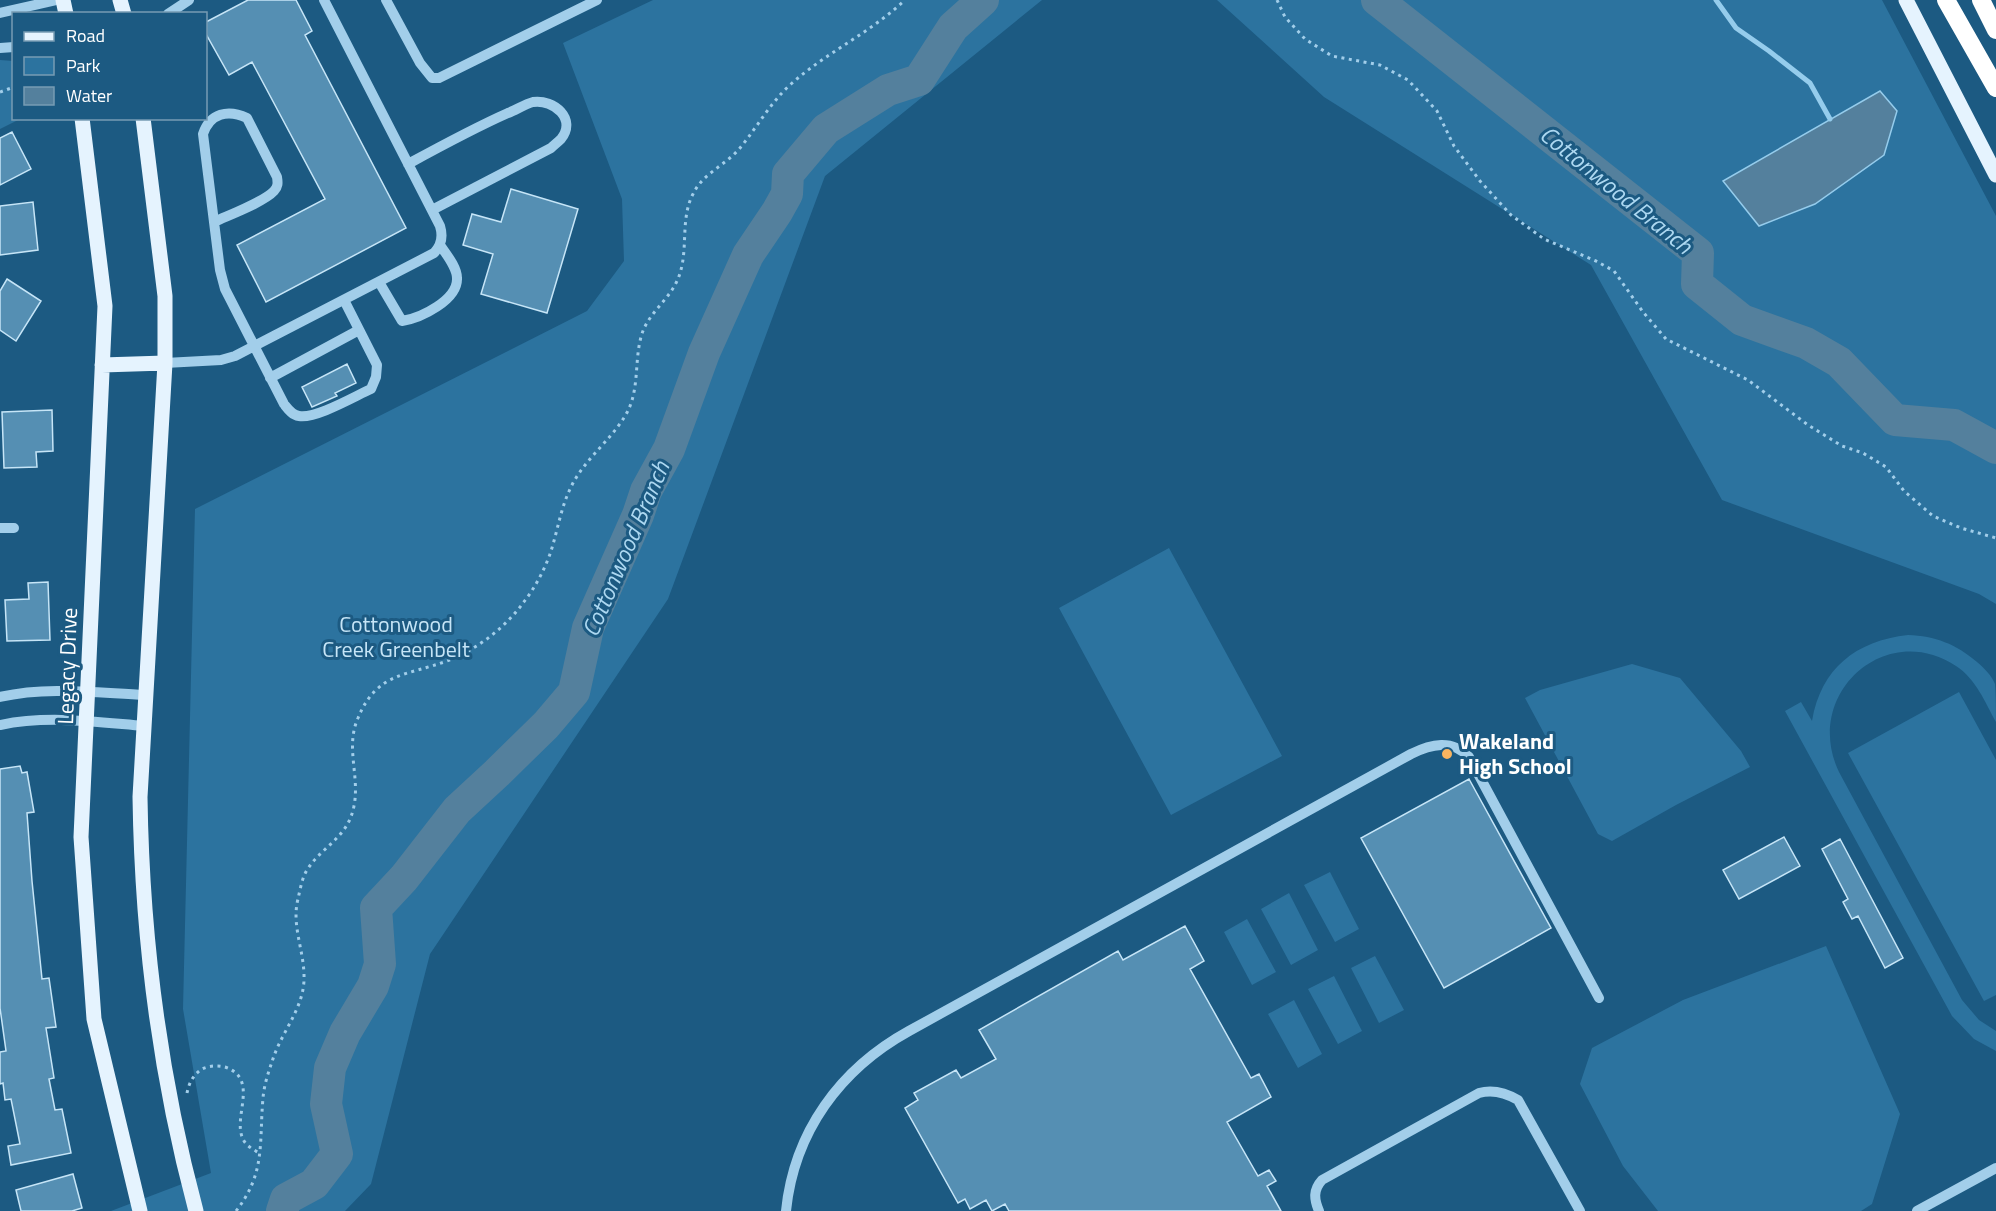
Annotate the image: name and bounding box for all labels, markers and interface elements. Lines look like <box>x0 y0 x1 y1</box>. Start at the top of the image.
legend <box>12 12 207 120</box>
text: Road <box>66 22 105 49</box>
text: Park <box>66 52 101 79</box>
text: Water <box>66 82 112 109</box>
water label: Cottonwood Branch <box>1532 116 1702 263</box>
water label: Cottonwood Branch <box>572 454 679 642</box>
street label: Legacy Drive <box>48 607 86 725</box>
park label: Cottonwood Creek Greenbelt <box>322 607 470 666</box>
place label: Wakeland High School <box>1459 724 1572 783</box>
marker: Wakeland High School <box>1440 747 1454 761</box>

